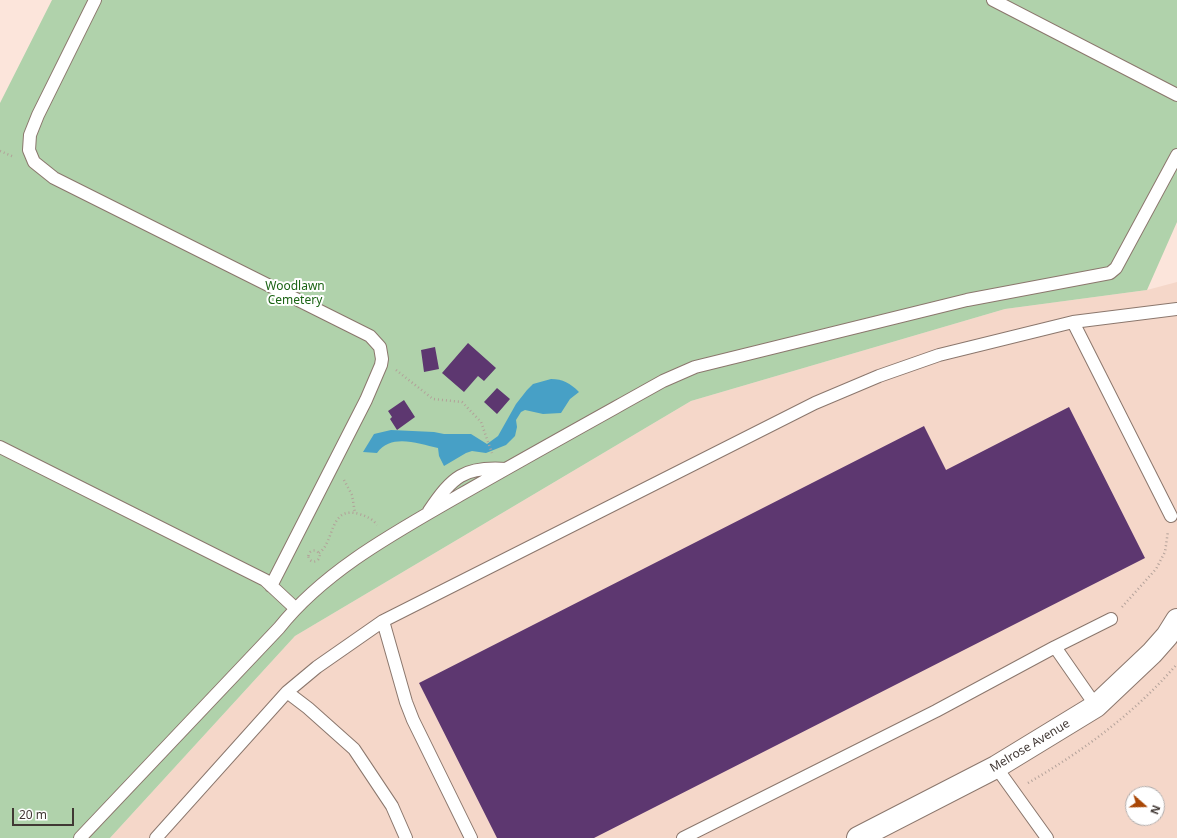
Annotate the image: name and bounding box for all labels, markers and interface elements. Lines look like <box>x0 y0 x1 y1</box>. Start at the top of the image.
park label: Woodlawn Cemetery <box>265 280 325 308</box>
street label: Melrose Avenue <box>988 717 1072 775</box>
north arrow <box>1125 786 1165 826</box>
scale bar <box>14 800 76 826</box>
text: N <box>1147 803 1164 817</box>
text: 20 m <box>19 806 47 823</box>

